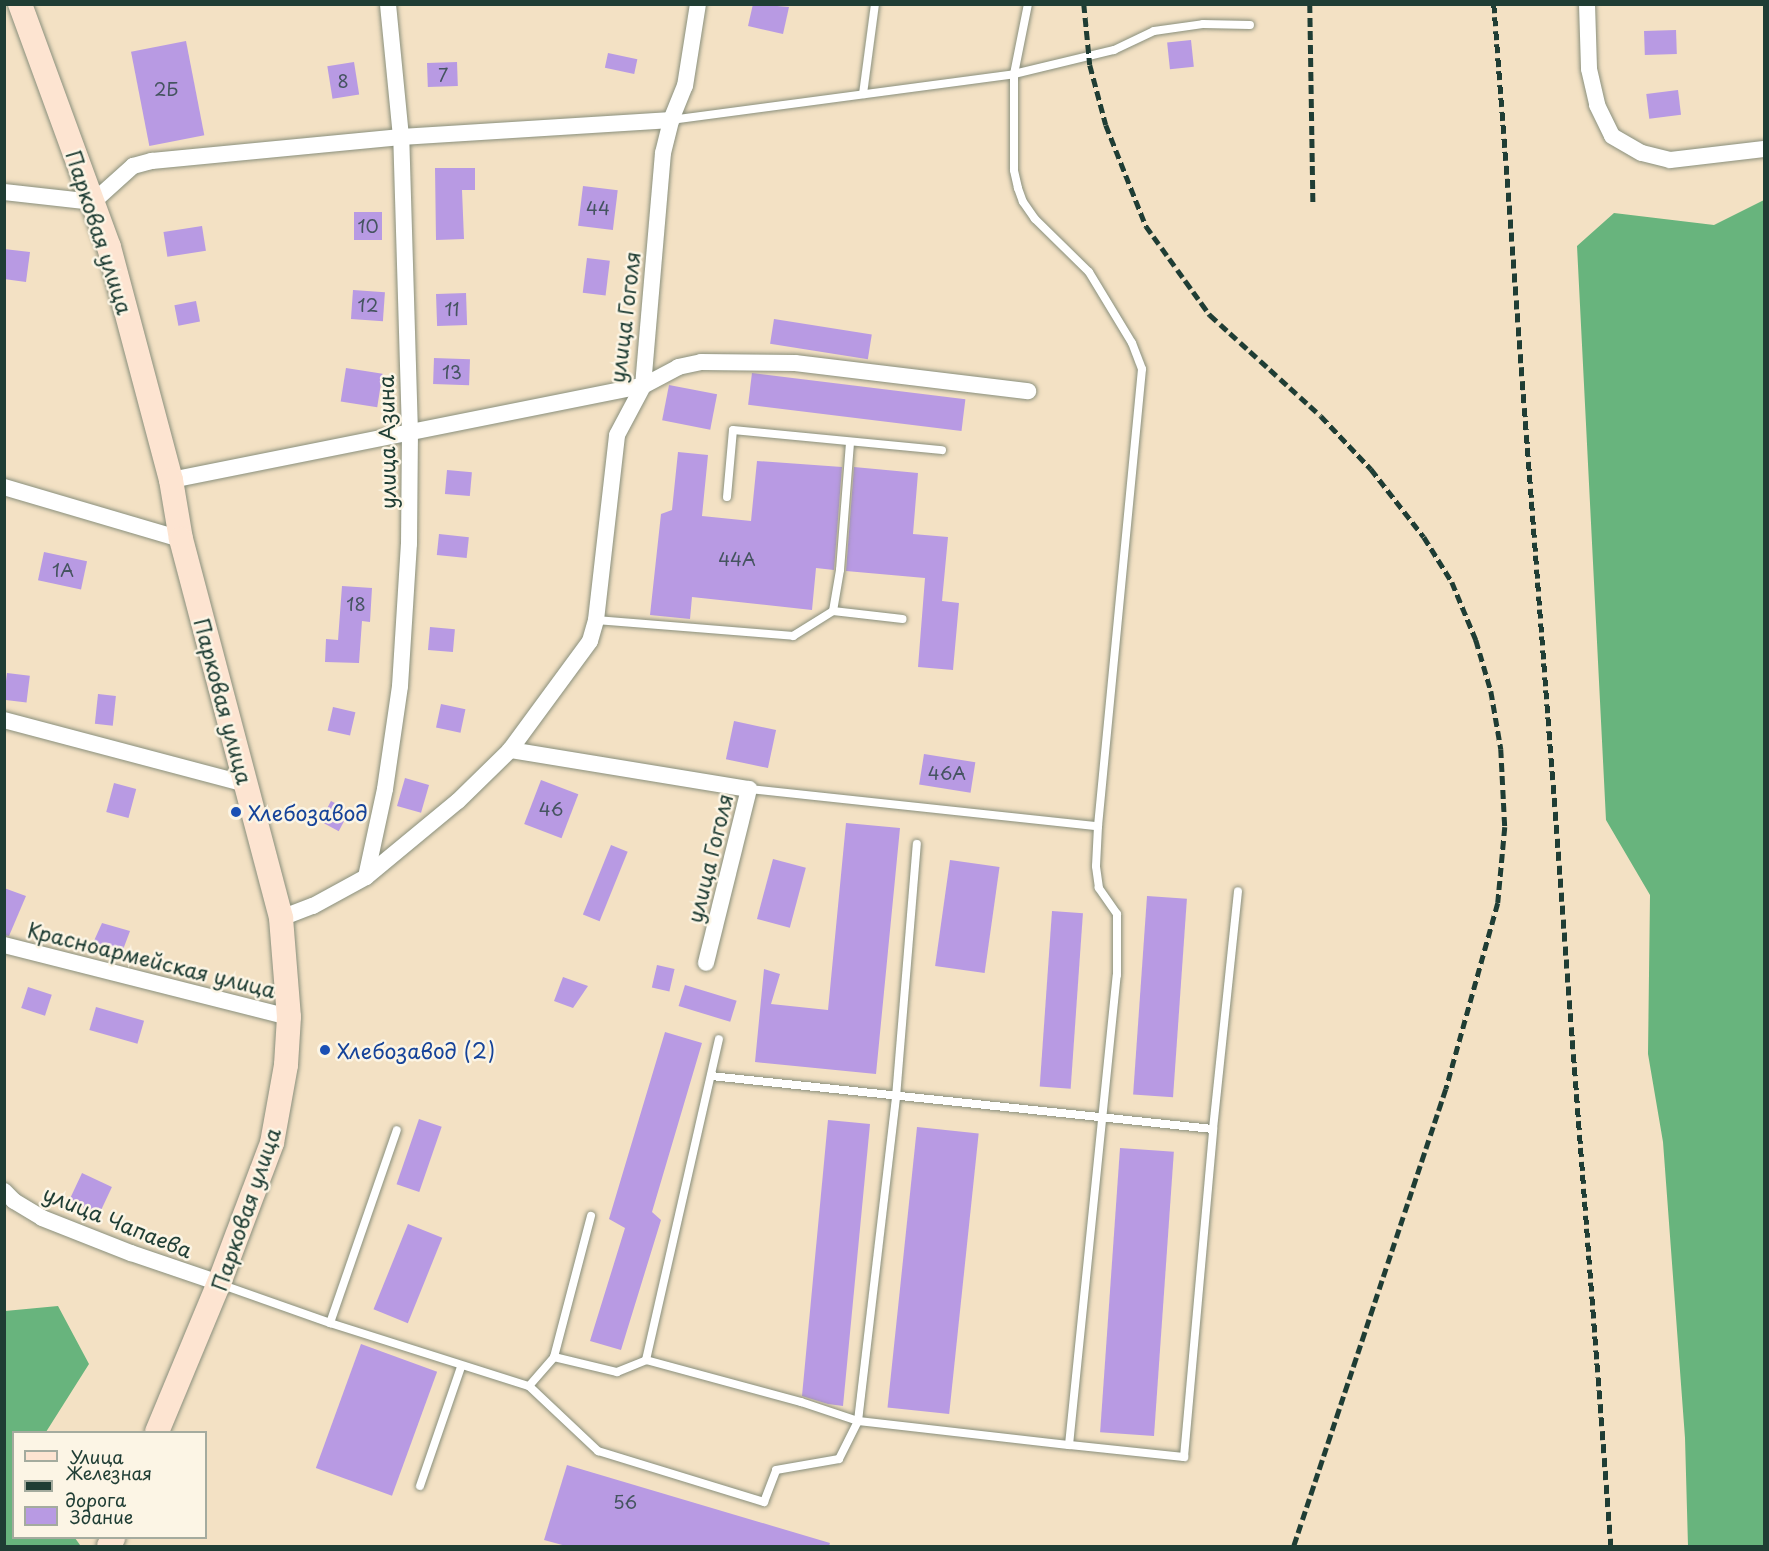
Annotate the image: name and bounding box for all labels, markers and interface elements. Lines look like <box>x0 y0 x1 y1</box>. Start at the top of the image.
house number: 7 <box>438 64 448 86</box>
house number: 8 <box>337 70 349 92</box>
house number: 2Б <box>154 78 178 100</box>
street label: Парковая улица <box>61 146 139 318</box>
house number: 44 <box>586 197 610 219</box>
house number: 10 <box>357 215 379 237</box>
street label: улица Гоголя <box>603 249 645 385</box>
house number: 12 <box>358 294 378 316</box>
house number: 11 <box>444 298 460 320</box>
house number: 13 <box>442 361 462 383</box>
street label: улица Азина <box>372 374 400 510</box>
house number: 44А <box>718 548 756 570</box>
house number: 1А <box>52 559 74 581</box>
house number: 18 <box>346 593 366 615</box>
street label: Парковая улица <box>190 615 258 787</box>
house number: 46А <box>928 762 966 784</box>
street label: улица Гоголя <box>681 790 737 926</box>
house number: 46 <box>539 798 563 820</box>
place label: Хлебозавод <box>248 799 368 825</box>
marker: Хлебозавод <box>229 805 243 819</box>
street label: Красноармейская улица <box>25 916 279 1002</box>
place label: Хлебозавод (2) <box>337 1037 495 1063</box>
marker: Хлебозавод (2) <box>318 1043 332 1057</box>
street label: Парковая улица <box>205 1124 285 1294</box>
street label: улица Чапаева <box>40 1180 196 1262</box>
legend <box>12 1431 207 1539</box>
text: Улица <box>70 1443 124 1470</box>
text: Железная дорога <box>65 1459 152 1513</box>
house number: 56 <box>613 1491 637 1513</box>
text: Здание <box>70 1503 133 1530</box>

